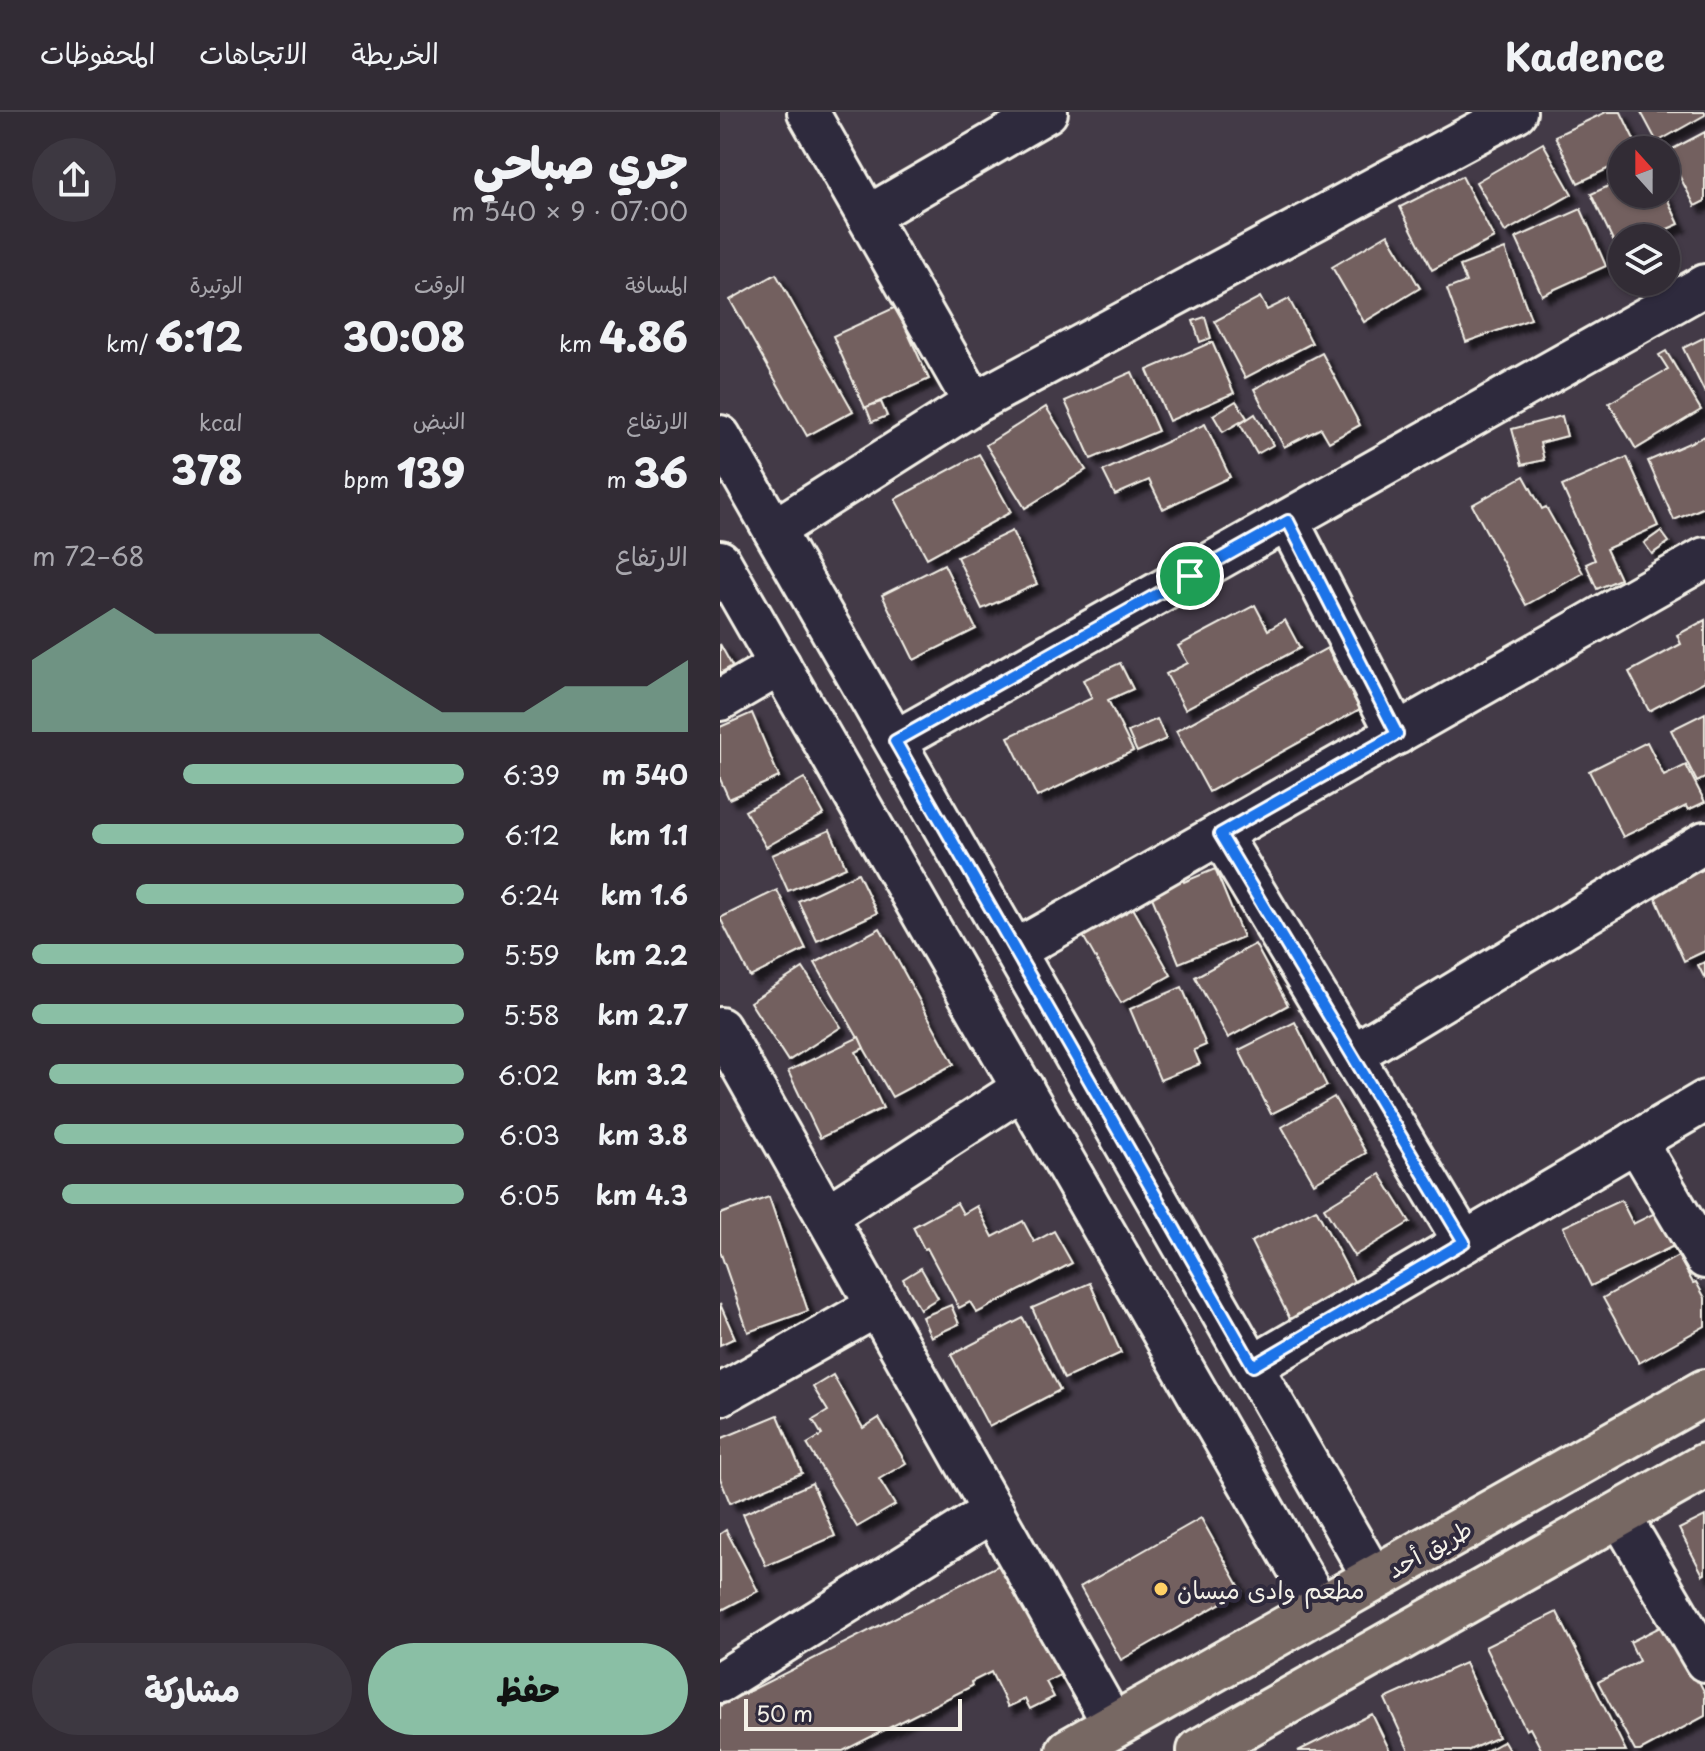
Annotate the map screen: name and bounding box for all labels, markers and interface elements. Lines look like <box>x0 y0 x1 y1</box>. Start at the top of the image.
text: Kadence <box>1505 27 1665 84</box>
text: المحفوظات <box>40 31 155 74</box>
text: الاتجاهات <box>199 31 307 74</box>
text: الخريطة <box>351 31 439 74</box>
text: جري صباحي <box>473 128 688 194</box>
north arrow <box>1608 136 1680 208</box>
map controls <box>1608 136 1680 296</box>
button: share <box>32 138 116 222</box>
text: 07:00 · 9 × 540 m <box>451 191 688 230</box>
button: layers <box>1608 224 1680 296</box>
text: الوتيرة <box>190 267 243 300</box>
text: الوقت <box>414 267 465 300</box>
text: المسافة <box>625 267 688 300</box>
text: 6:12 <box>155 305 243 366</box>
text: 30:08 <box>343 305 465 366</box>
text: 4.86 <box>599 305 688 366</box>
text: /km <box>106 326 155 359</box>
text: km <box>559 326 599 359</box>
text: النبض <box>413 403 465 436</box>
text: الارتفاع <box>626 403 688 436</box>
text: kcal <box>199 405 243 438</box>
text: 378 <box>171 438 243 499</box>
text: 139 <box>396 441 465 502</box>
text: 36 <box>634 441 688 502</box>
text: bpm <box>343 462 396 495</box>
text: m <box>606 462 634 495</box>
text: 68–72 m <box>32 536 145 575</box>
text: الارتفاع <box>615 536 688 575</box>
pin <box>1156 542 1224 610</box>
icon: arrive <box>1168 554 1212 598</box>
text: 6:39 <box>503 755 560 794</box>
text: 540 m <box>602 755 688 794</box>
text: 6:12 <box>504 815 560 854</box>
text: 1.1 km <box>609 815 688 854</box>
text: 6:24 <box>499 875 560 914</box>
text: 1.6 km <box>601 875 688 914</box>
text: 5:59 <box>503 935 560 974</box>
text: 2.2 km <box>595 935 688 974</box>
text: 5:58 <box>503 995 560 1034</box>
text: 2.7 km <box>598 995 688 1034</box>
text: 6:02 <box>498 1055 560 1094</box>
text: 3.2 km <box>596 1055 688 1094</box>
text: 6:03 <box>499 1115 560 1154</box>
text: 3.8 km <box>598 1115 688 1154</box>
text: 6:05 <box>499 1175 560 1214</box>
text: 4.3 km <box>596 1175 688 1214</box>
street label: طريق أحد <box>1380 1510 1478 1586</box>
place label: مطعم وادى ميسان <box>1177 1571 1365 1609</box>
marker: مطعم وادى ميسان <box>1152 1580 1170 1598</box>
button: مشاركة <box>32 1643 352 1735</box>
button: حفظ <box>368 1643 688 1735</box>
scale bar <box>744 1695 962 1731</box>
text: 50 m <box>756 1696 813 1729</box>

